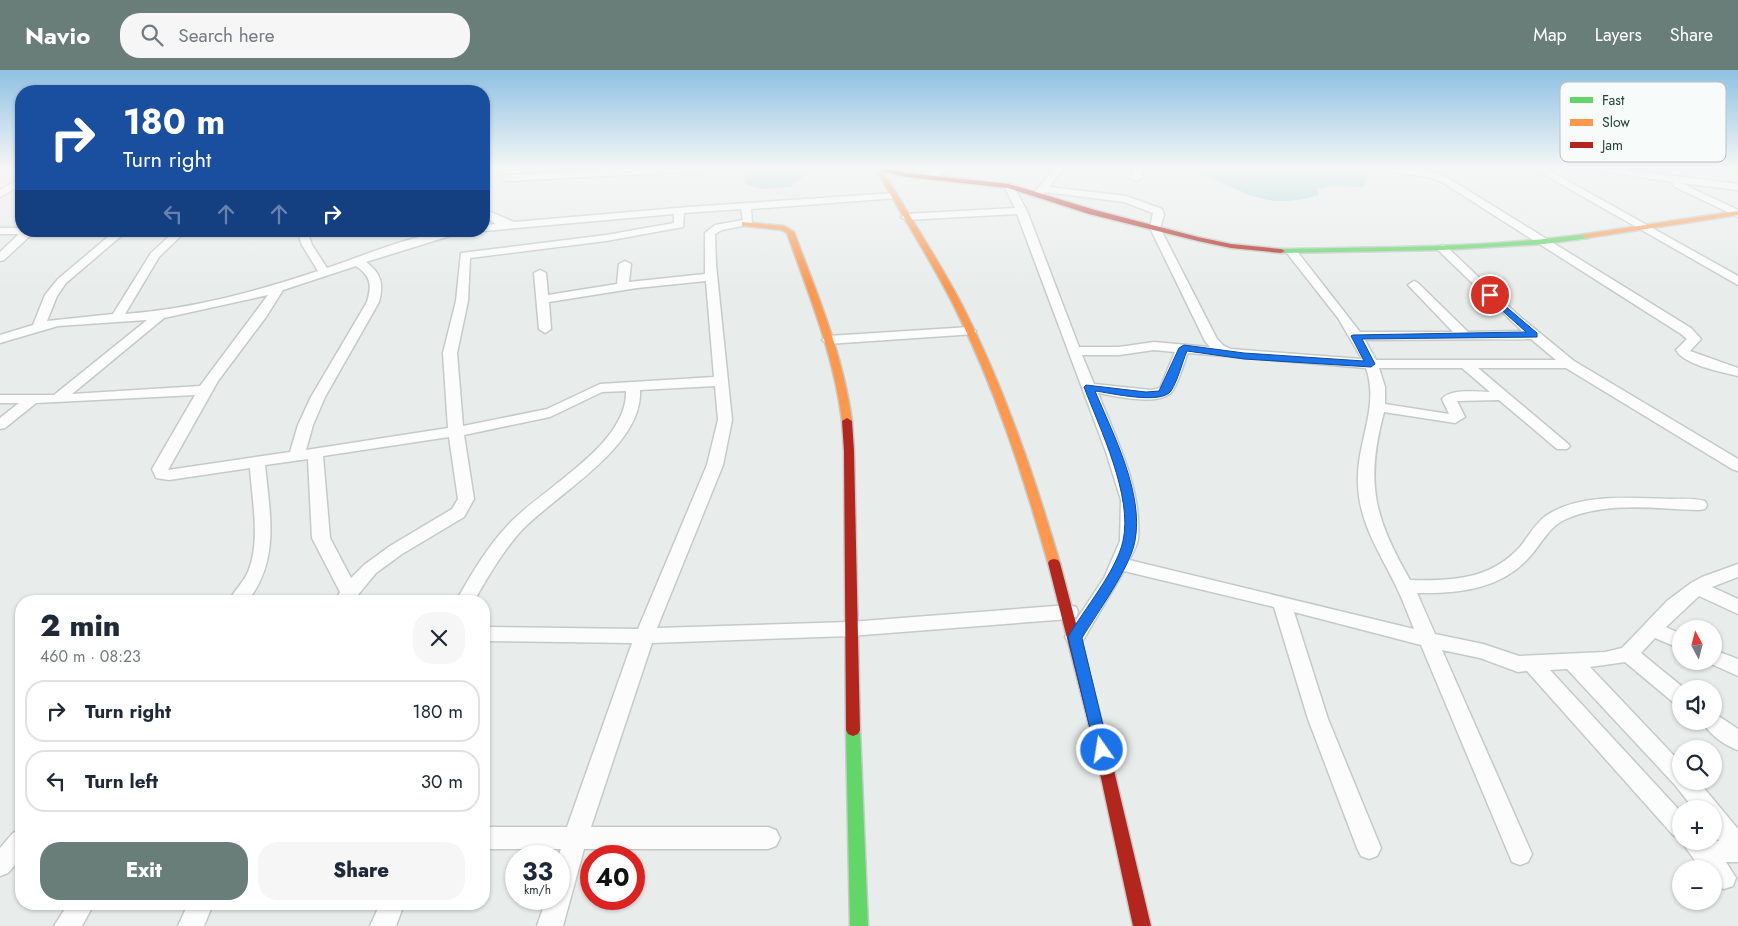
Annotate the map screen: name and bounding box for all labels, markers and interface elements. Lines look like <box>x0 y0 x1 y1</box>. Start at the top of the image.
search box <box>120 13 470 58</box>
text: Navio <box>25 18 90 53</box>
icon: search <box>138 21 166 49</box>
text: Search here <box>178 22 274 49</box>
text: Map <box>1533 22 1567 48</box>
text: Layers <box>1595 22 1642 48</box>
text: Share <box>1670 22 1713 48</box>
legend <box>1560 82 1726 162</box>
text: Fast <box>1602 90 1625 110</box>
text: 180 m <box>123 97 225 147</box>
icon: right <box>40 105 105 170</box>
text: Slow <box>1602 112 1630 132</box>
text: Jam <box>1600 135 1623 155</box>
text: Turn right <box>123 143 211 175</box>
icon: left <box>159 200 187 228</box>
icon: ahead <box>212 200 240 228</box>
icon: ahead <box>265 200 293 228</box>
icon: right <box>318 200 346 228</box>
pin <box>1469 274 1511 316</box>
icon: arrive <box>1476 281 1504 309</box>
text: 2 min <box>40 604 121 647</box>
button: close <box>413 612 465 664</box>
north arrow <box>1672 620 1722 670</box>
map controls <box>1672 620 1722 910</box>
text: 460 m · 08:23 <box>40 645 141 668</box>
button: sound <box>1672 680 1722 730</box>
icon: right <box>42 697 70 725</box>
text: Turn right <box>85 698 171 725</box>
text: 180 m <box>412 698 463 725</box>
position arrow <box>1075 723 1127 775</box>
button: search <box>1672 740 1722 790</box>
icon: left <box>42 767 70 795</box>
text: Turn left <box>85 768 158 795</box>
text: 30 m <box>421 768 463 795</box>
button: + <box>1672 800 1722 850</box>
button: Exit <box>40 842 248 900</box>
button: Share <box>258 842 465 900</box>
speed limit sign: 40 <box>580 845 645 910</box>
text: 33 <box>522 853 553 889</box>
button: − <box>1672 860 1722 910</box>
text: km/h <box>524 881 551 899</box>

